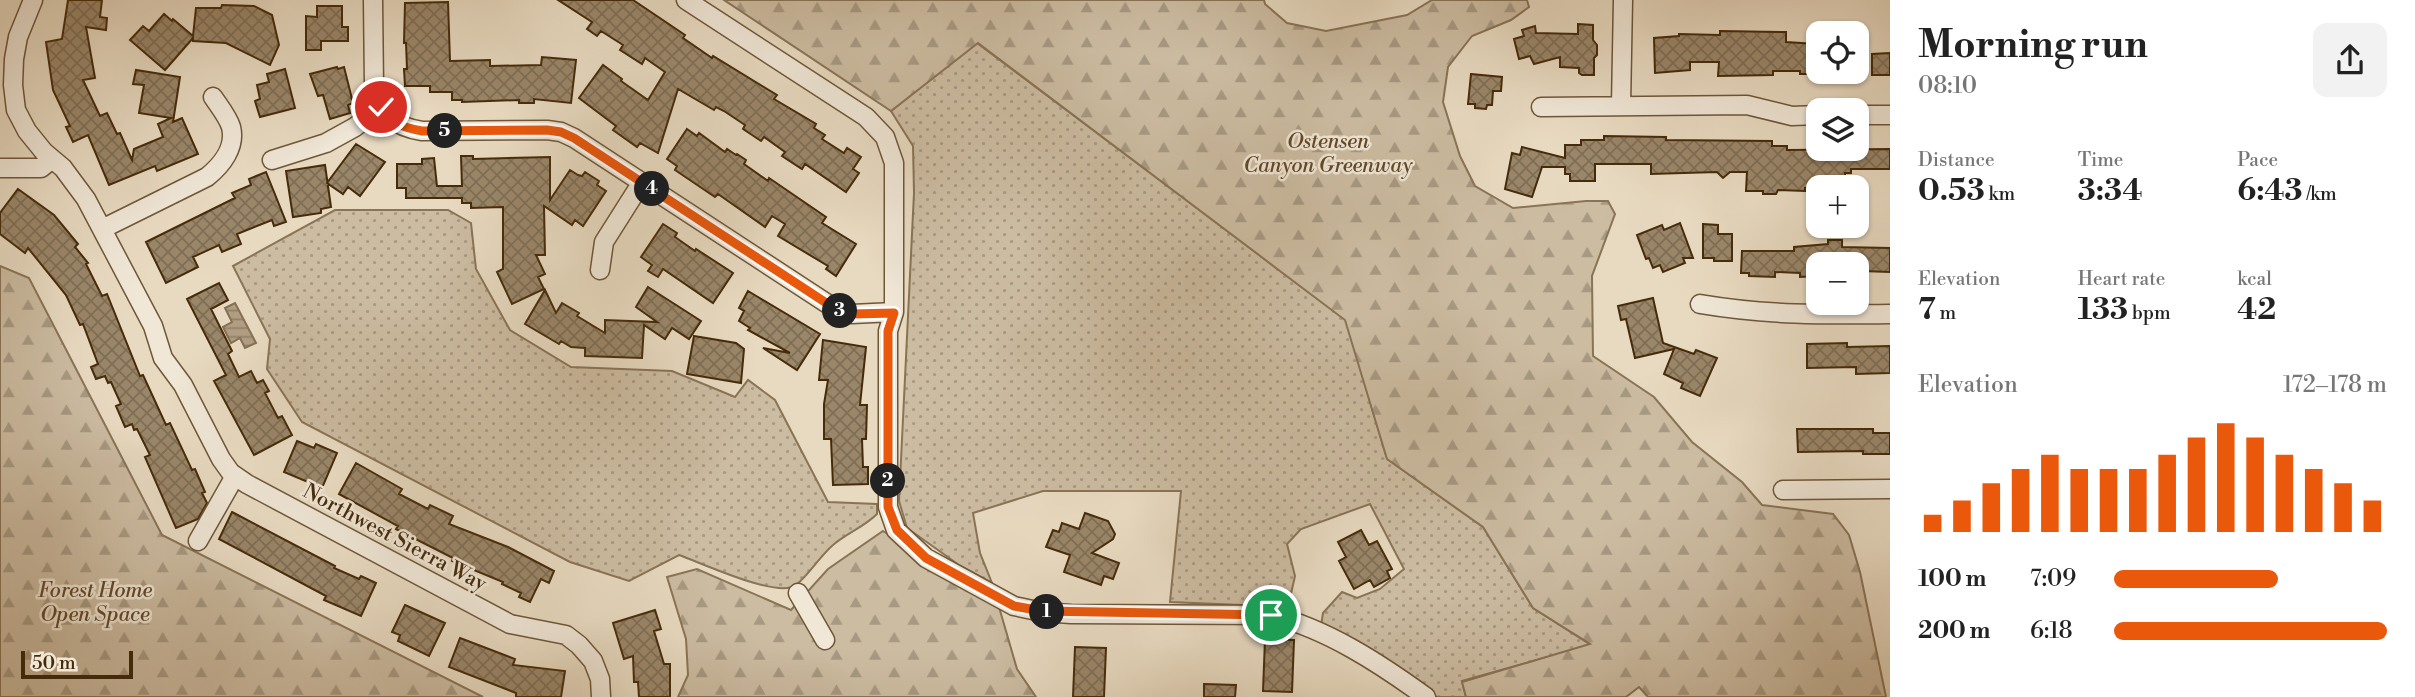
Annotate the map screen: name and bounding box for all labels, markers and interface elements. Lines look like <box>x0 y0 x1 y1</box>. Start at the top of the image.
map controls <box>1806 21 1869 315</box>
button: locate <box>1806 21 1869 84</box>
text: Morning run <box>1918 22 2148 69</box>
button: share <box>2313 23 2387 97</box>
text: 08:10 <box>1918 72 1977 100</box>
pin <box>351 77 411 137</box>
icon: check <box>362 88 400 126</box>
button: layers <box>1806 98 1869 161</box>
pin: 5 <box>428 114 462 148</box>
text: 5 <box>439 118 450 142</box>
park label: Ostensen Canyon Greenway <box>1243 129 1413 179</box>
text: Distance <box>1918 148 1995 172</box>
text: Time <box>2078 148 2123 172</box>
text: Pace <box>2237 148 2278 172</box>
pin: 4 <box>634 172 670 206</box>
text: 0.53 <box>1918 172 1985 210</box>
text: 3:34 <box>2078 172 2143 210</box>
text: 6:43 <box>2237 172 2303 210</box>
button: + <box>1806 175 1869 238</box>
text: 4 <box>645 176 658 200</box>
text: km <box>1985 182 2015 206</box>
text: /km <box>2303 182 2337 206</box>
button: − <box>1806 252 1869 315</box>
text: Elevation <box>1918 267 2000 291</box>
text: Heart rate <box>2078 267 2165 291</box>
text: kcal <box>2237 267 2272 291</box>
text: 7 <box>1918 291 1936 329</box>
text: 133 <box>2078 291 2128 329</box>
text: 42 <box>2237 291 2276 329</box>
pin: 3 <box>822 294 858 328</box>
text: 3 <box>834 298 845 322</box>
text: m <box>1936 301 1956 325</box>
text: bpm <box>2128 301 2171 325</box>
text: Elevation <box>1918 371 2018 399</box>
text: 172–178 m <box>2283 371 2387 399</box>
pin: 2 <box>870 463 906 498</box>
text: 2 <box>882 468 893 492</box>
street label: Northwest Sierra Way <box>298 478 492 598</box>
text: 100 m <box>1918 565 1986 593</box>
text: 7:09 <box>2030 565 2076 593</box>
park label: Forest Home Open Space <box>38 578 153 628</box>
pin <box>1241 585 1301 645</box>
pin: 1 <box>1030 594 1064 630</box>
icon: arrive <box>1252 596 1290 634</box>
text: 1 <box>1042 599 1051 623</box>
text: 200 m <box>1918 617 1990 645</box>
text: 6:18 <box>2030 617 2073 645</box>
scale bar <box>21 648 133 680</box>
text: 50 m <box>32 651 76 675</box>

